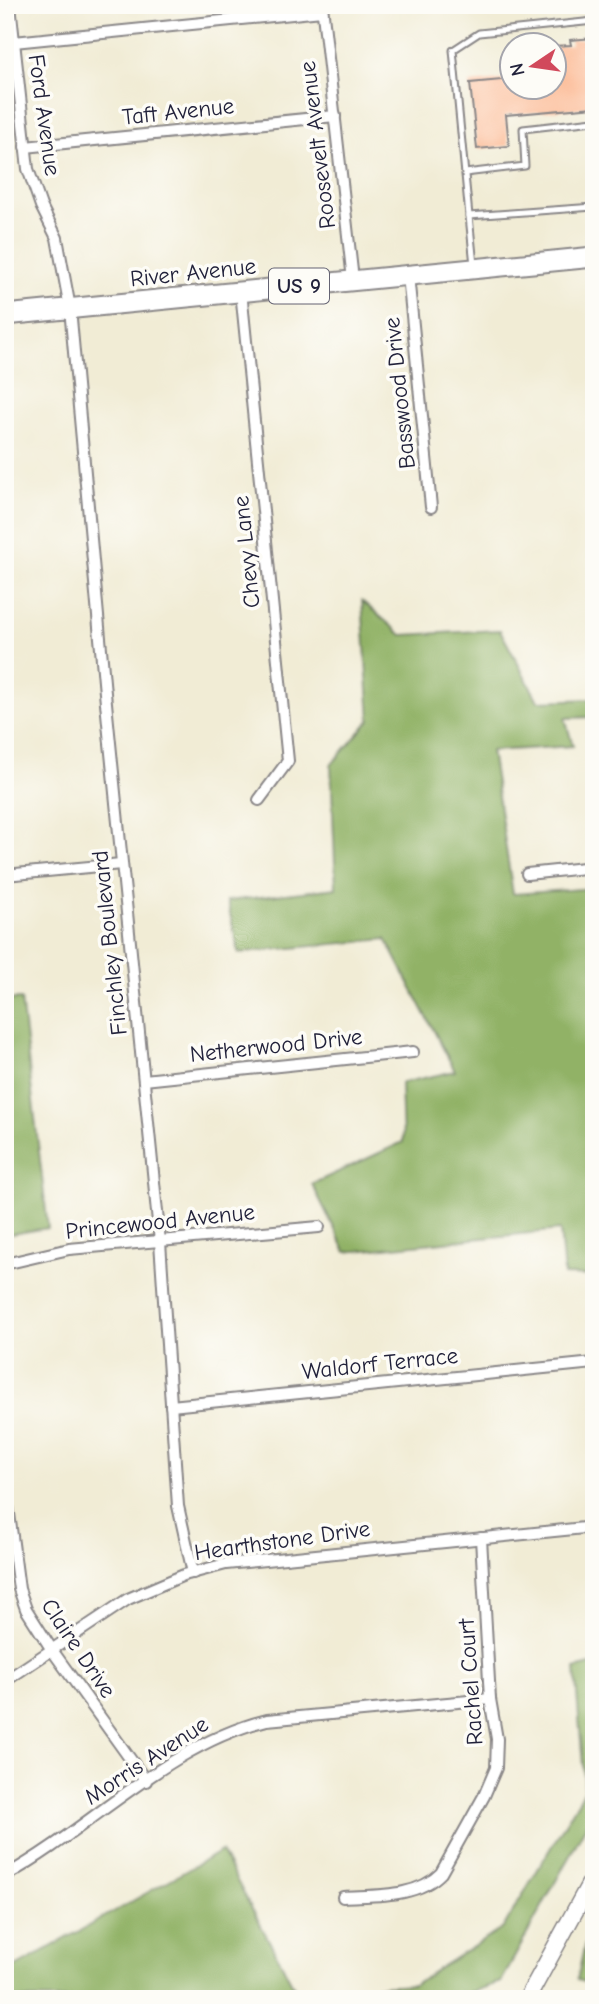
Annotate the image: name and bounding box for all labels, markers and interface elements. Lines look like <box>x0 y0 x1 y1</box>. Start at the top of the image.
north arrow <box>498 32 568 102</box>
street label: Ford Avenue <box>23 53 66 178</box>
street label: Roosevelt Avenue <box>294 60 341 230</box>
text: N <box>505 61 530 78</box>
street label: Taft Avenue <box>121 92 235 131</box>
street label: River Avenue <box>129 252 257 293</box>
road number: US 9 <box>269 268 329 304</box>
street label: Basswood Drive <box>378 316 421 470</box>
street label: Chevy Lane <box>227 494 266 609</box>
street label: Finchley Boulevard <box>86 849 133 1037</box>
street label: Netherwood Drive <box>188 1023 364 1068</box>
street label: Princewood Avenue <box>64 1198 256 1245</box>
street label: Waldorf Terrace <box>301 1342 459 1385</box>
street label: Hearthstone Drive <box>192 1515 372 1566</box>
street label: Claire Drive <box>36 1594 122 1703</box>
street label: Rachel Court <box>453 1616 488 1746</box>
street label: Morris Avenue <box>79 1710 213 1810</box>

